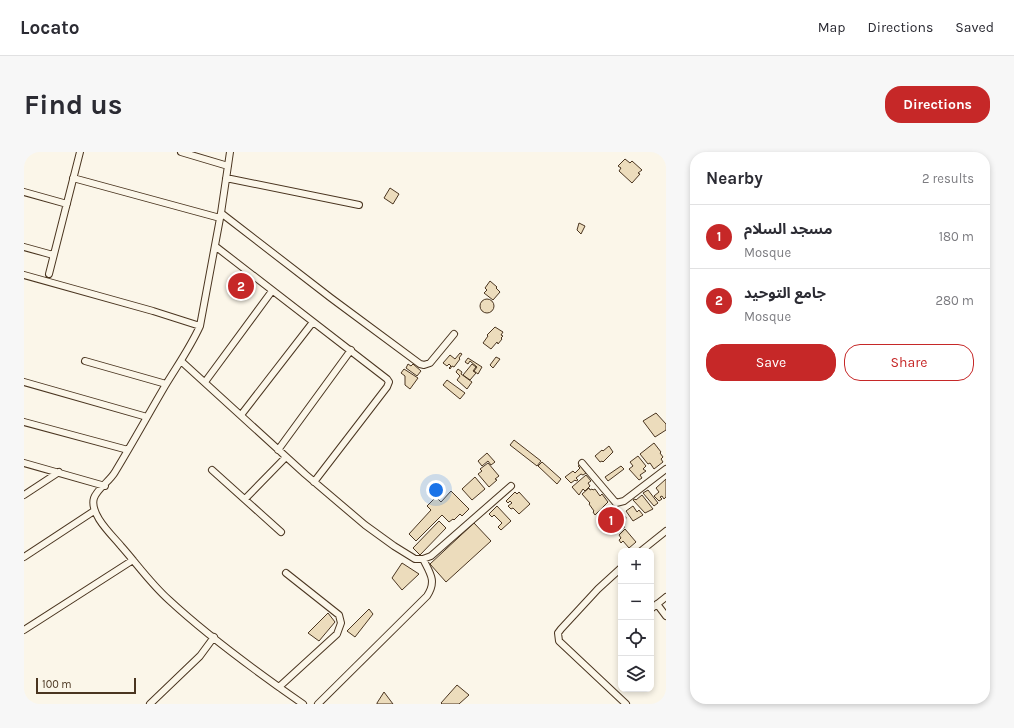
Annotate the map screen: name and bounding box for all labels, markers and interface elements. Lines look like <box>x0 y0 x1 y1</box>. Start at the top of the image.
text: Locato <box>20 17 80 39</box>
text: Map <box>818 19 846 36</box>
text: Directions <box>868 19 933 36</box>
text: Saved <box>955 19 994 36</box>
button: Directions <box>885 86 990 123</box>
text: Find us <box>24 88 123 121</box>
text: Nearby <box>706 168 763 188</box>
text: 2 results <box>922 171 974 186</box>
text: مسجد السلام <box>744 220 832 238</box>
text: 1 <box>717 229 721 244</box>
text: 180 m <box>939 229 974 244</box>
text: Mosque <box>744 245 791 260</box>
pin: 2 <box>228 271 254 301</box>
text: جامع التوحيد <box>744 284 826 302</box>
text: 2 <box>715 293 723 308</box>
text: 280 m <box>936 293 974 308</box>
text: Mosque <box>744 309 791 324</box>
button: Save <box>706 344 836 381</box>
button: Share <box>844 344 974 381</box>
your location <box>426 480 446 500</box>
pin: 1 <box>598 505 624 535</box>
map controls <box>618 548 654 692</box>
button: + <box>618 548 654 584</box>
button: − <box>618 584 654 620</box>
button: locate <box>618 620 654 656</box>
button: layers <box>618 656 654 692</box>
scale bar <box>36 676 136 695</box>
text: 100 m <box>42 678 72 691</box>

